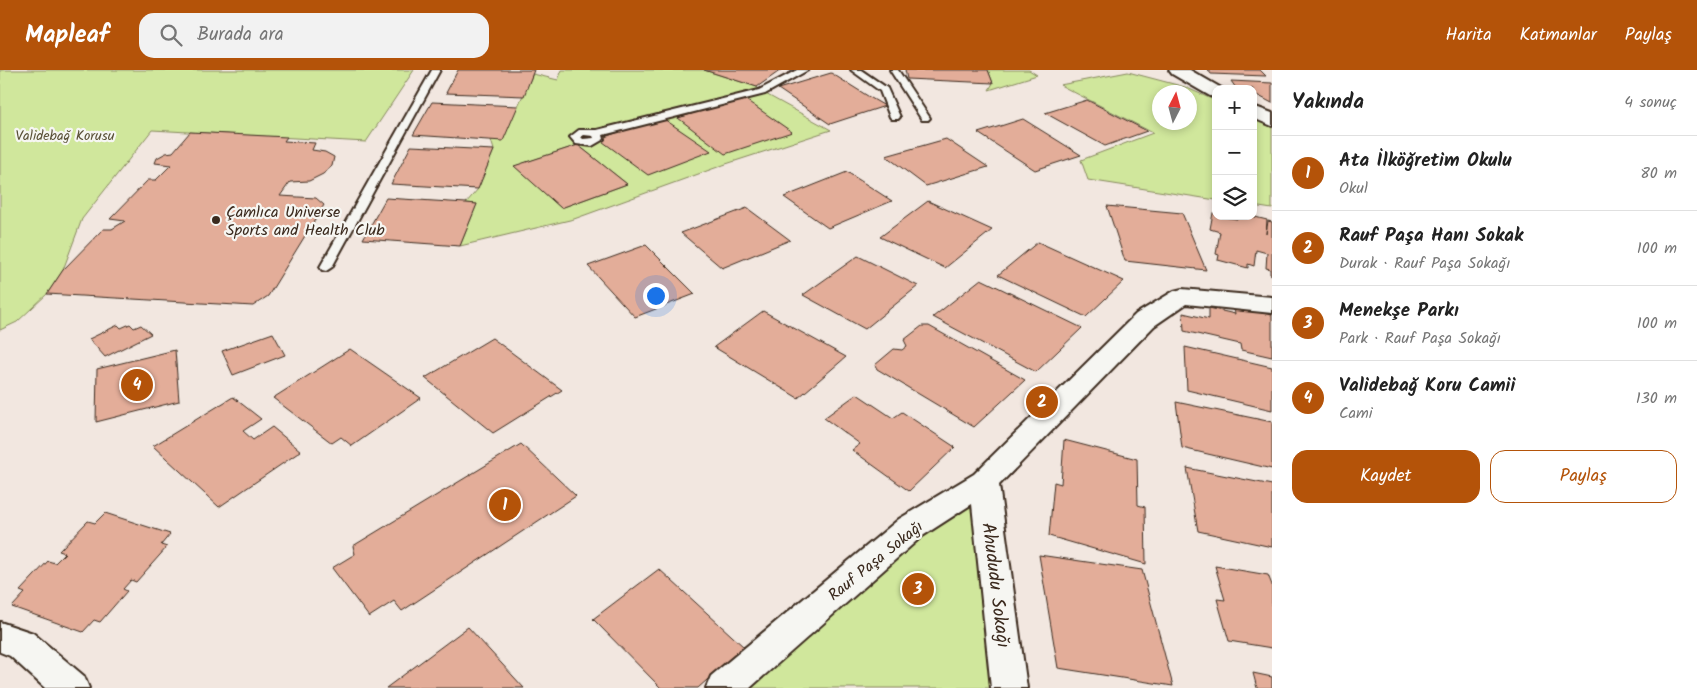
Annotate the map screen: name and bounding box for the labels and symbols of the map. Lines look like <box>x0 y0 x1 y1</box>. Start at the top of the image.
north arrow <box>1152 85 1197 130</box>
park label: Validebağ Korusu <box>16 125 115 147</box>
place label: Çamlıca Universe Sports and Health Club <box>226 200 385 243</box>
marker: Çamlıca Universe Sports and Health Club <box>210 214 222 226</box>
your location <box>643 283 669 309</box>
pin: 4 <box>121 366 153 404</box>
pin: 2 <box>1026 383 1058 421</box>
pin: 1 <box>489 486 521 524</box>
street label: Rauf Paşa Sokağı <box>823 515 929 607</box>
street label: Ahududu Sokağı <box>972 521 1018 650</box>
pin: 3 <box>902 570 934 608</box>

